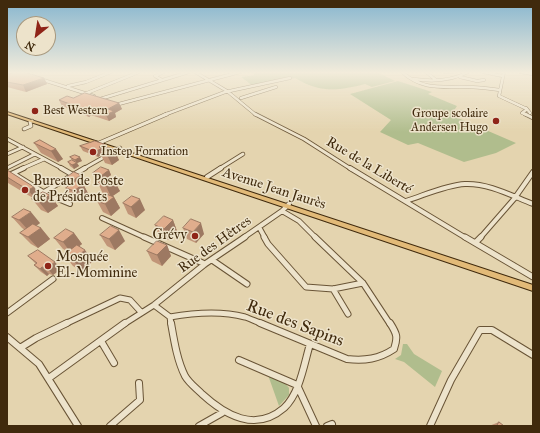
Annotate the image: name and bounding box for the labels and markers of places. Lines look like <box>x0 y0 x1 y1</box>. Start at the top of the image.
place label: Best Western <box>43 104 108 118</box>
marker: Best Western <box>30 106 40 116</box>
place label: Groupe scolaire Andersen Hugo <box>411 107 488 135</box>
marker: Groupe scolaire Andersen Hugo <box>491 116 501 126</box>
place label: Instep Formation <box>101 145 188 159</box>
marker: Instep Formation <box>88 147 98 157</box>
place label: Bureau de Poste de Présidents <box>33 174 124 206</box>
marker: Bureau de Poste de Présidents <box>20 185 30 195</box>
place label: Grévy <box>153 228 187 244</box>
marker: Grévy <box>190 231 200 241</box>
place label: Mosquée El-Mominine <box>56 250 137 282</box>
marker: Mosquée El-Mominine <box>43 261 53 271</box>

